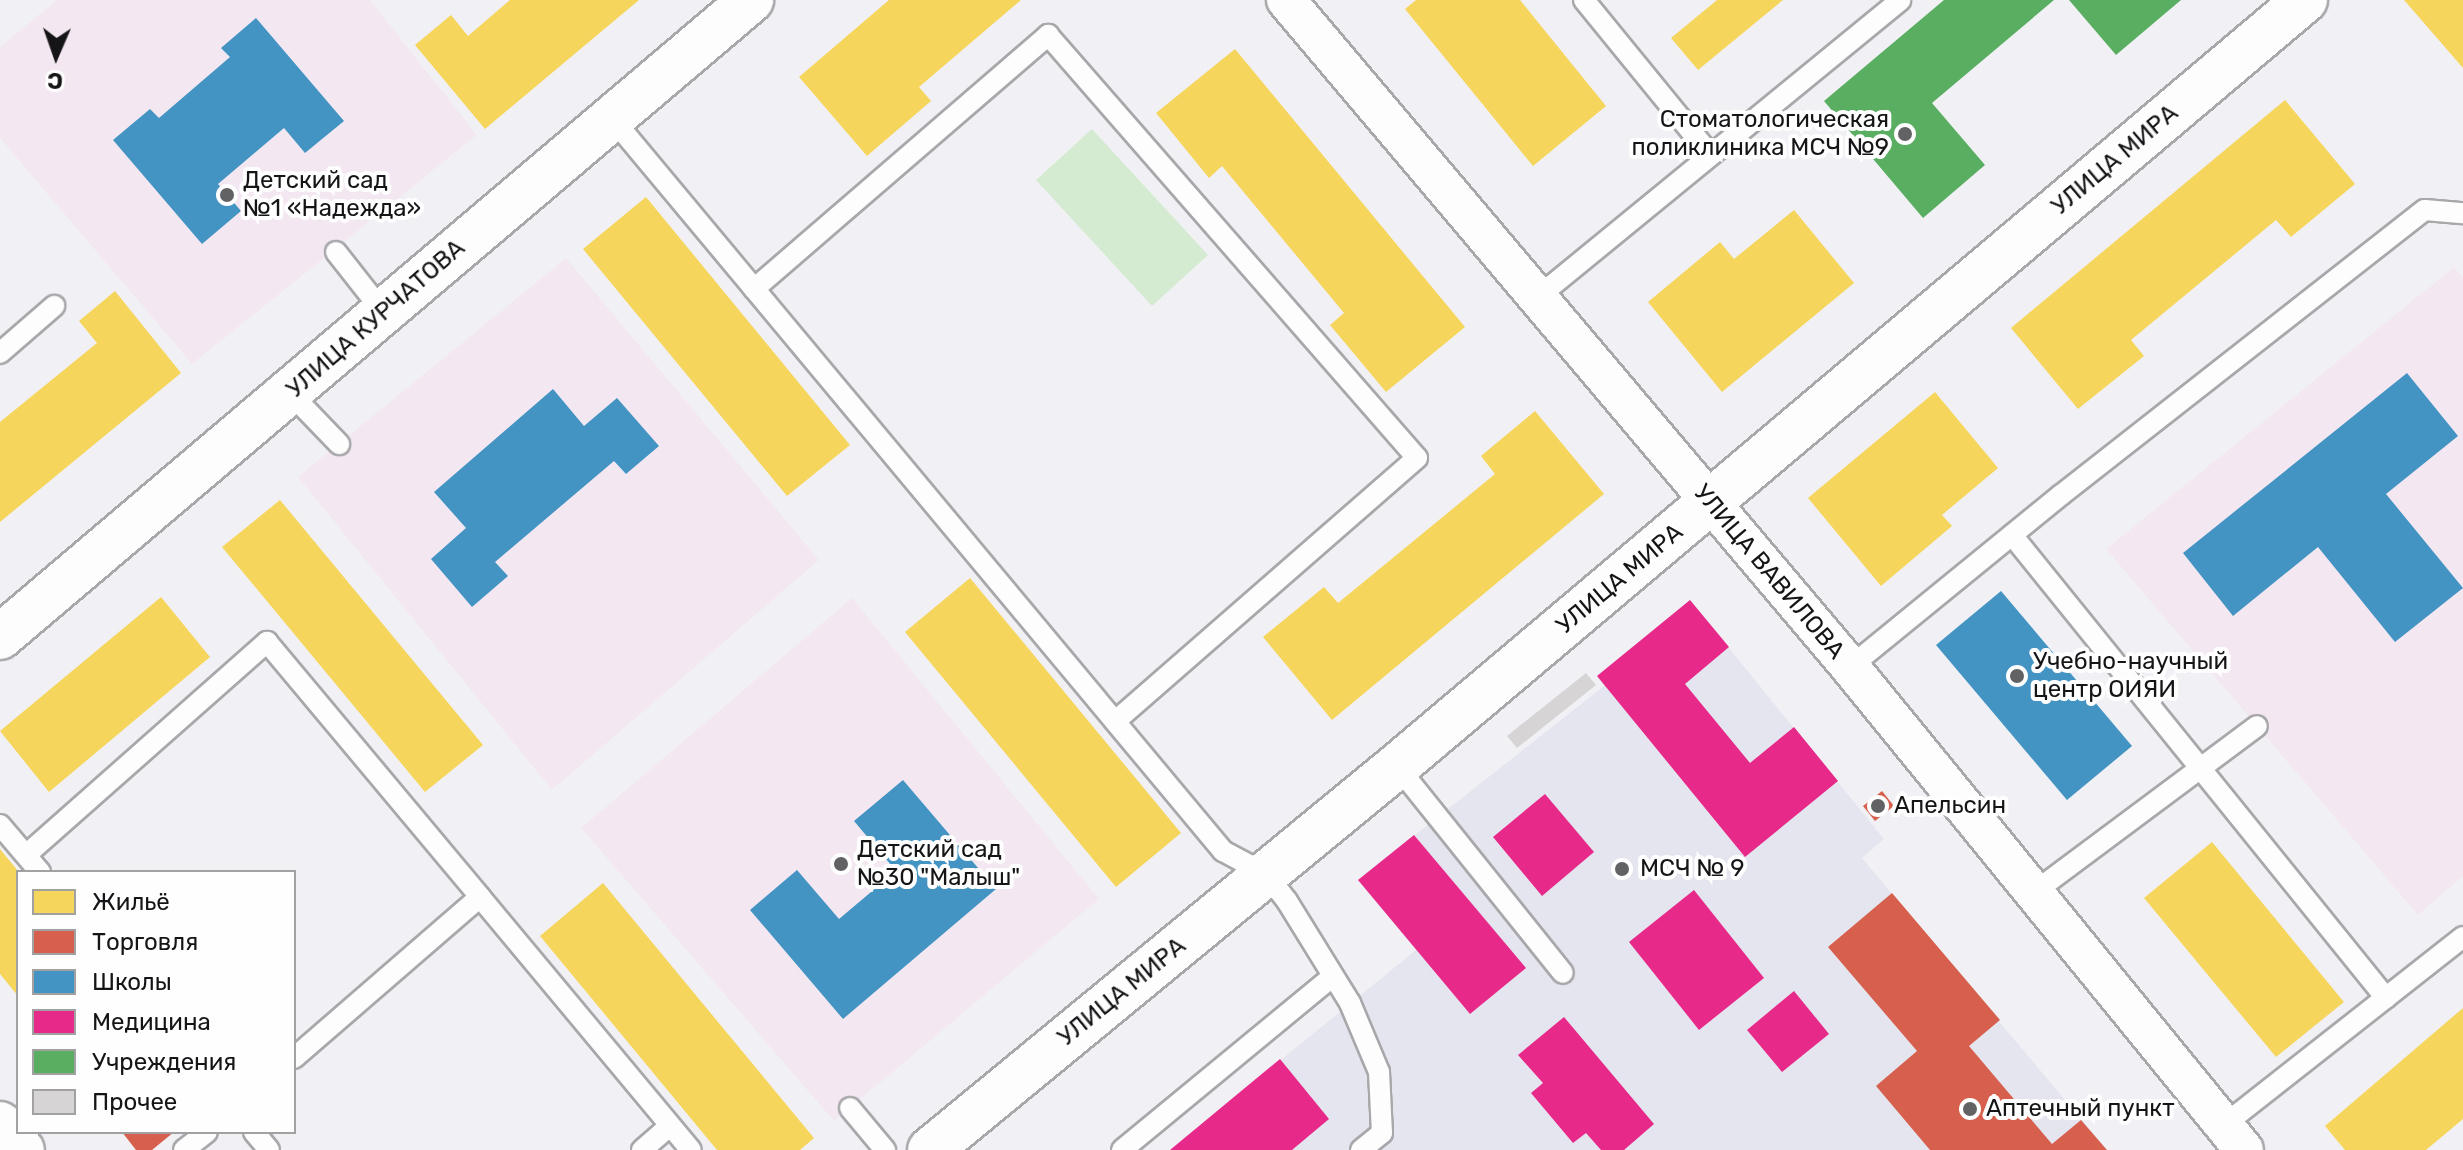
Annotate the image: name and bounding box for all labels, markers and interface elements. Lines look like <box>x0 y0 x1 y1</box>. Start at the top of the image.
north arrow <box>16 16 96 96</box>
text: С <box>47 67 63 94</box>
street label: УЛИЦА МИРА <box>2046 99 2184 221</box>
place label: Стоматологическая поликлиника МСЧ №9 <box>1631 106 1889 162</box>
marker: Стоматологическая поликлиника МСЧ №9 <box>1896 125 1914 143</box>
place label: Детский сад №1 «Надежда» <box>243 167 421 223</box>
marker: Детский сад №1 «Надежда» <box>218 186 236 204</box>
street label: УЛИЦА КУРЧАТОВА <box>281 234 471 404</box>
street label: УЛИЦА ВАВИЛОВА <box>1688 479 1850 665</box>
street label: УЛИЦА МИРА <box>1551 518 1689 640</box>
place label: Учебно-научный центр ОИЯИ <box>2033 648 2228 704</box>
marker: Учебно-научный центр ОИЯИ <box>2008 667 2026 685</box>
place label: Апельсин <box>1894 792 2006 820</box>
marker: Апельсин <box>1869 797 1887 815</box>
place label: Детский сад №30 "Малыш" <box>857 836 1020 892</box>
marker: Детский сад №30 "Малыш" <box>832 855 850 873</box>
place label: МСЧ № 9 <box>1640 855 1744 883</box>
marker: МСЧ № 9 <box>1611 858 1633 880</box>
legend <box>16 870 296 1134</box>
text: Жильё <box>92 888 170 916</box>
text: Торговля <box>92 928 198 956</box>
street label: УЛИЦА МИРА <box>1052 932 1192 1052</box>
text: Школы <box>92 968 172 996</box>
text: Медицина <box>92 1008 211 1036</box>
text: Учреждения <box>92 1048 236 1076</box>
text: Прочее <box>92 1088 177 1116</box>
place label: Аптечный пункт <box>1986 1095 2174 1123</box>
marker: Аптечный пункт <box>1961 1100 1979 1118</box>

